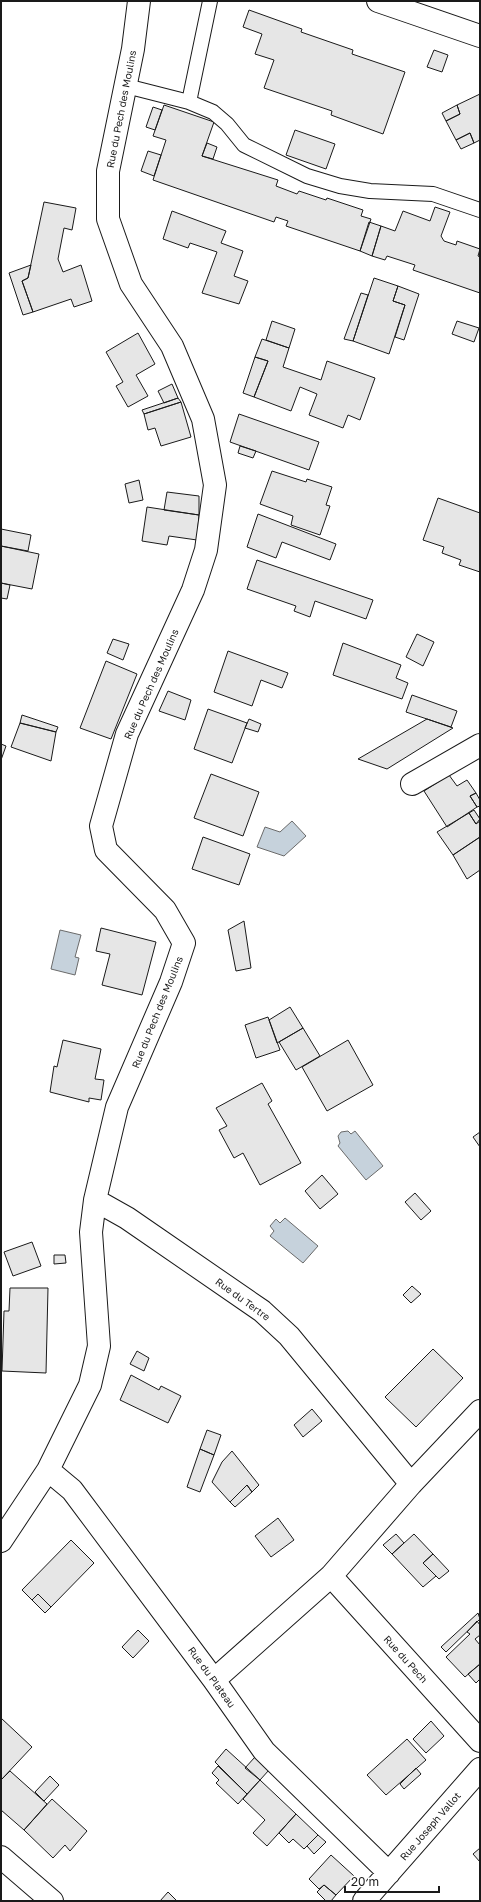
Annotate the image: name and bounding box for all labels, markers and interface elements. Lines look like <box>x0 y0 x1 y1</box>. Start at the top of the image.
street label: Rue du Pech des Moulins <box>104 49 138 169</box>
street label: Rue du Pech des Moulins <box>121 627 181 741</box>
street label: Rue du Pech des Moulins <box>129 954 185 1070</box>
street label: Rue du Tertre <box>213 1275 273 1323</box>
street label: Rue du Pech <box>382 1633 430 1685</box>
street label: Rue du Plateau <box>186 1644 238 1710</box>
street label: Rue Joseph Vallot <box>397 1789 463 1863</box>
scale bar <box>345 1868 439 1894</box>
text: 20 m <box>351 1874 379 1889</box>

